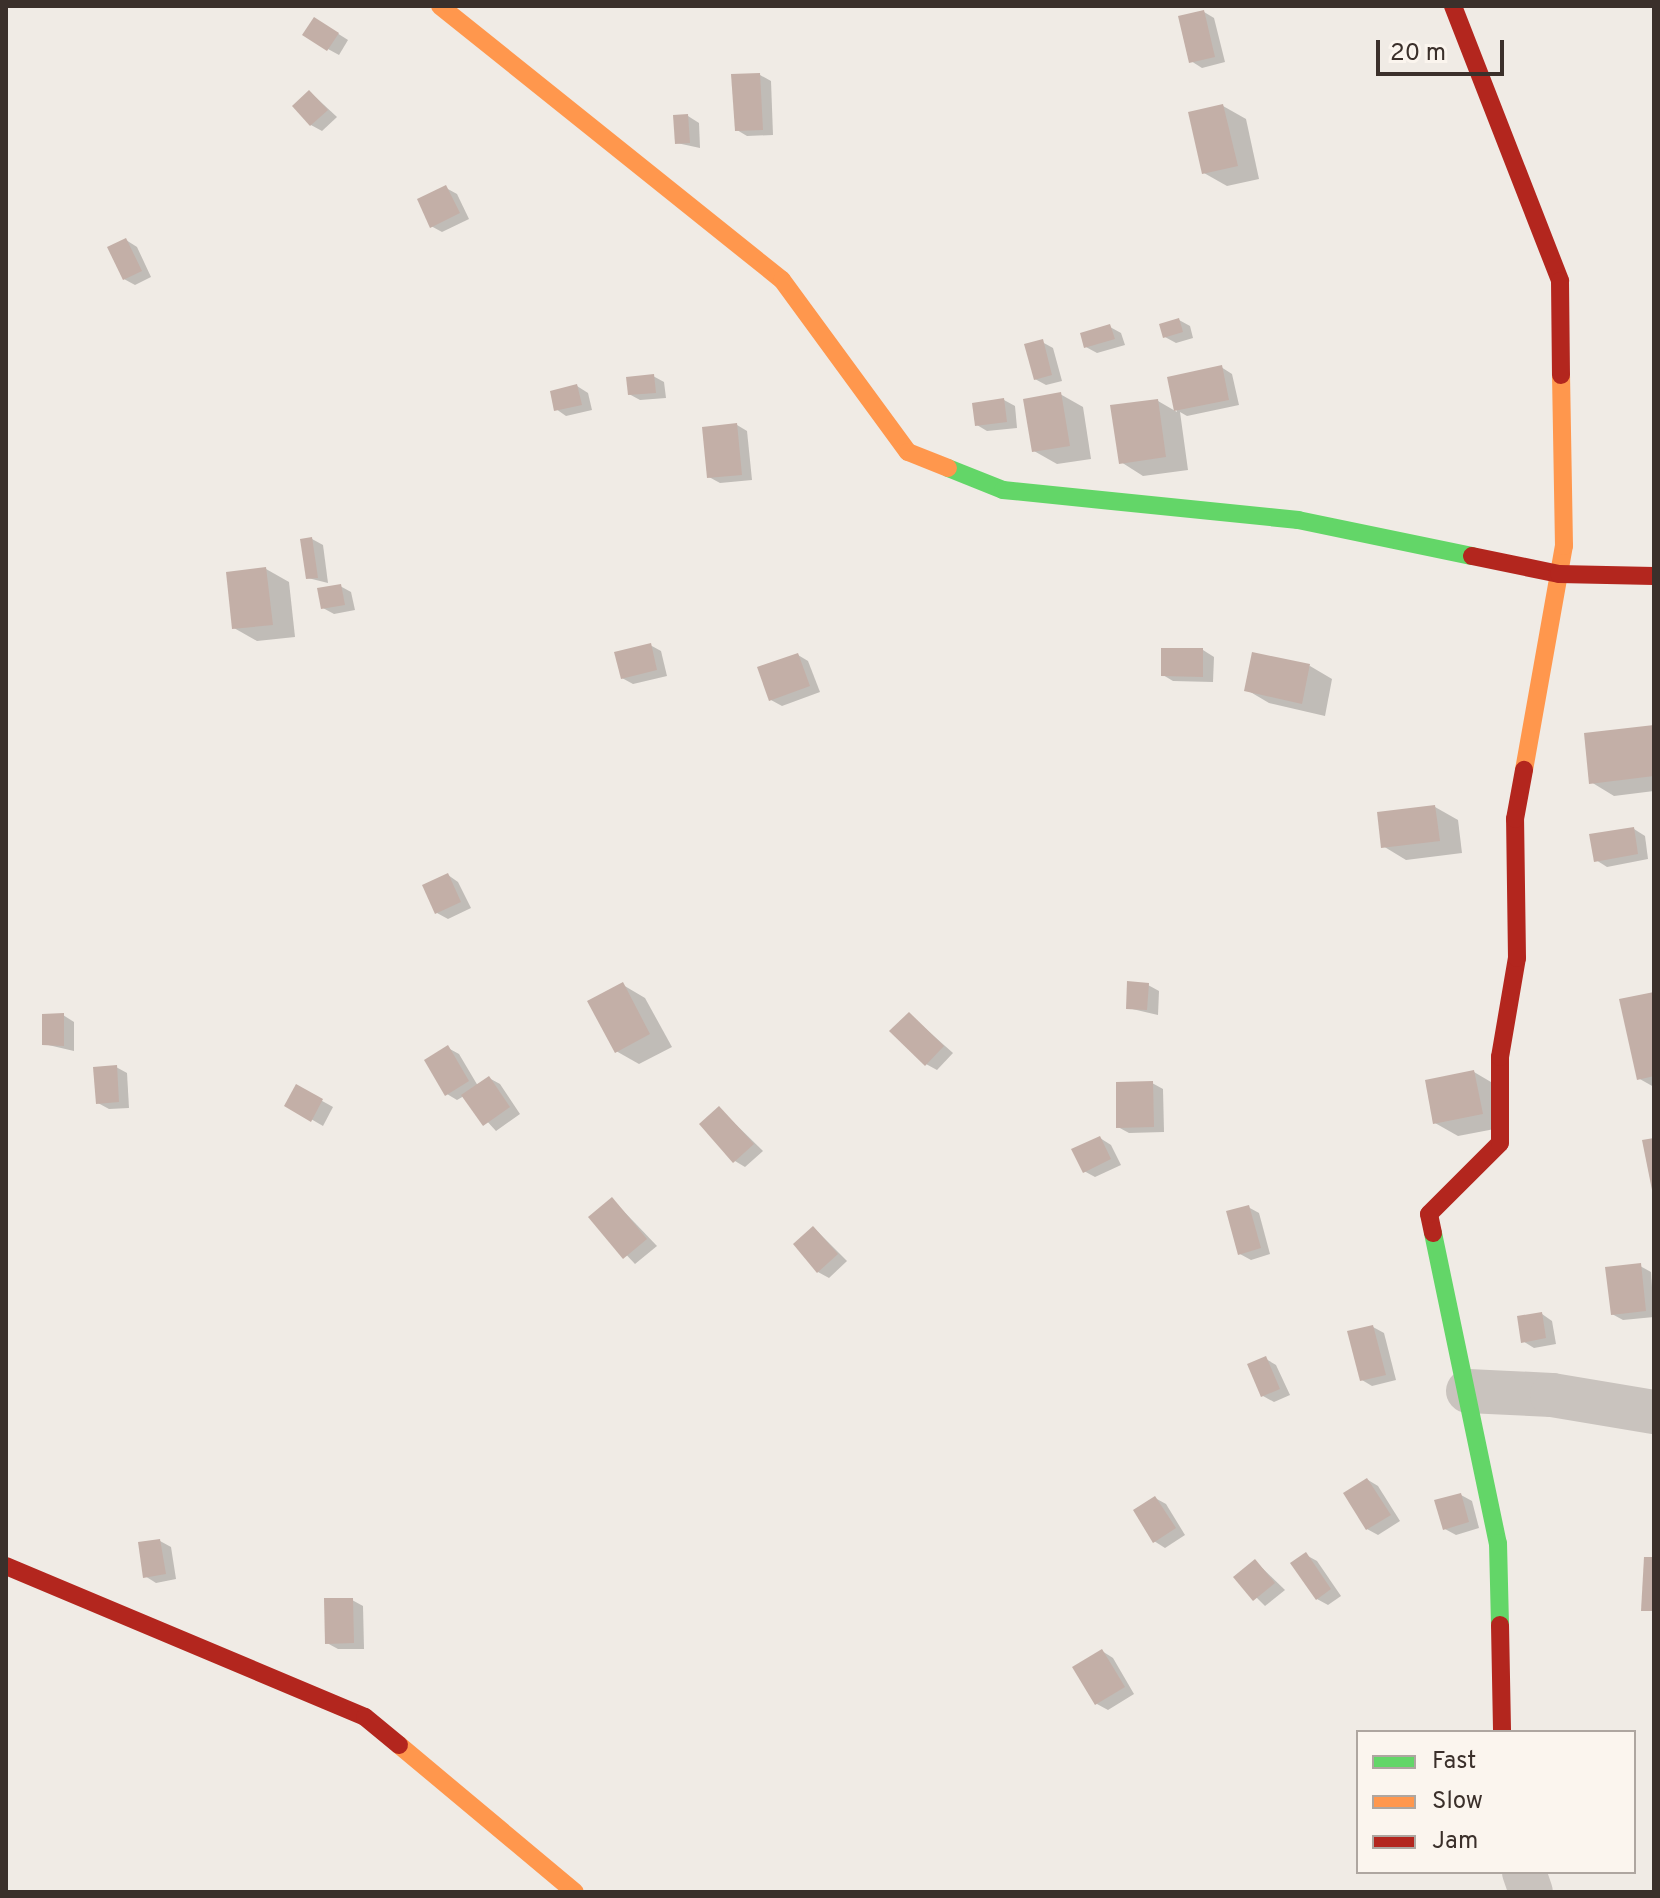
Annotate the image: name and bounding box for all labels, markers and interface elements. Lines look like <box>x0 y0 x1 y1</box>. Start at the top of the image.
scale bar <box>1380 24 1508 74</box>
text: 20 m <box>1390 39 1446 69</box>
legend <box>1356 1730 1636 1874</box>
text: Fast <box>1432 1747 1476 1777</box>
text: Slow <box>1432 1787 1483 1817</box>
text: Jam <box>1432 1827 1478 1857</box>

